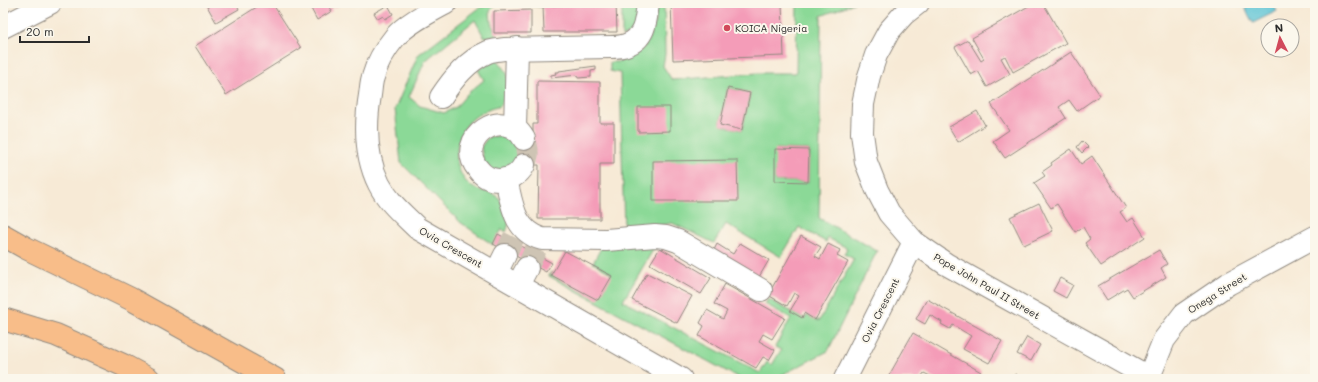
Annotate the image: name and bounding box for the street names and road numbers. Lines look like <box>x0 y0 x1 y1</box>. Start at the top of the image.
street label: Ovia Crescent <box>417 223 485 271</box>
street label: Pope John Paul II Street <box>931 250 1043 322</box>
street label: Onega Street <box>1185 269 1249 317</box>
street label: Ovia Crescent <box>858 275 902 345</box>

